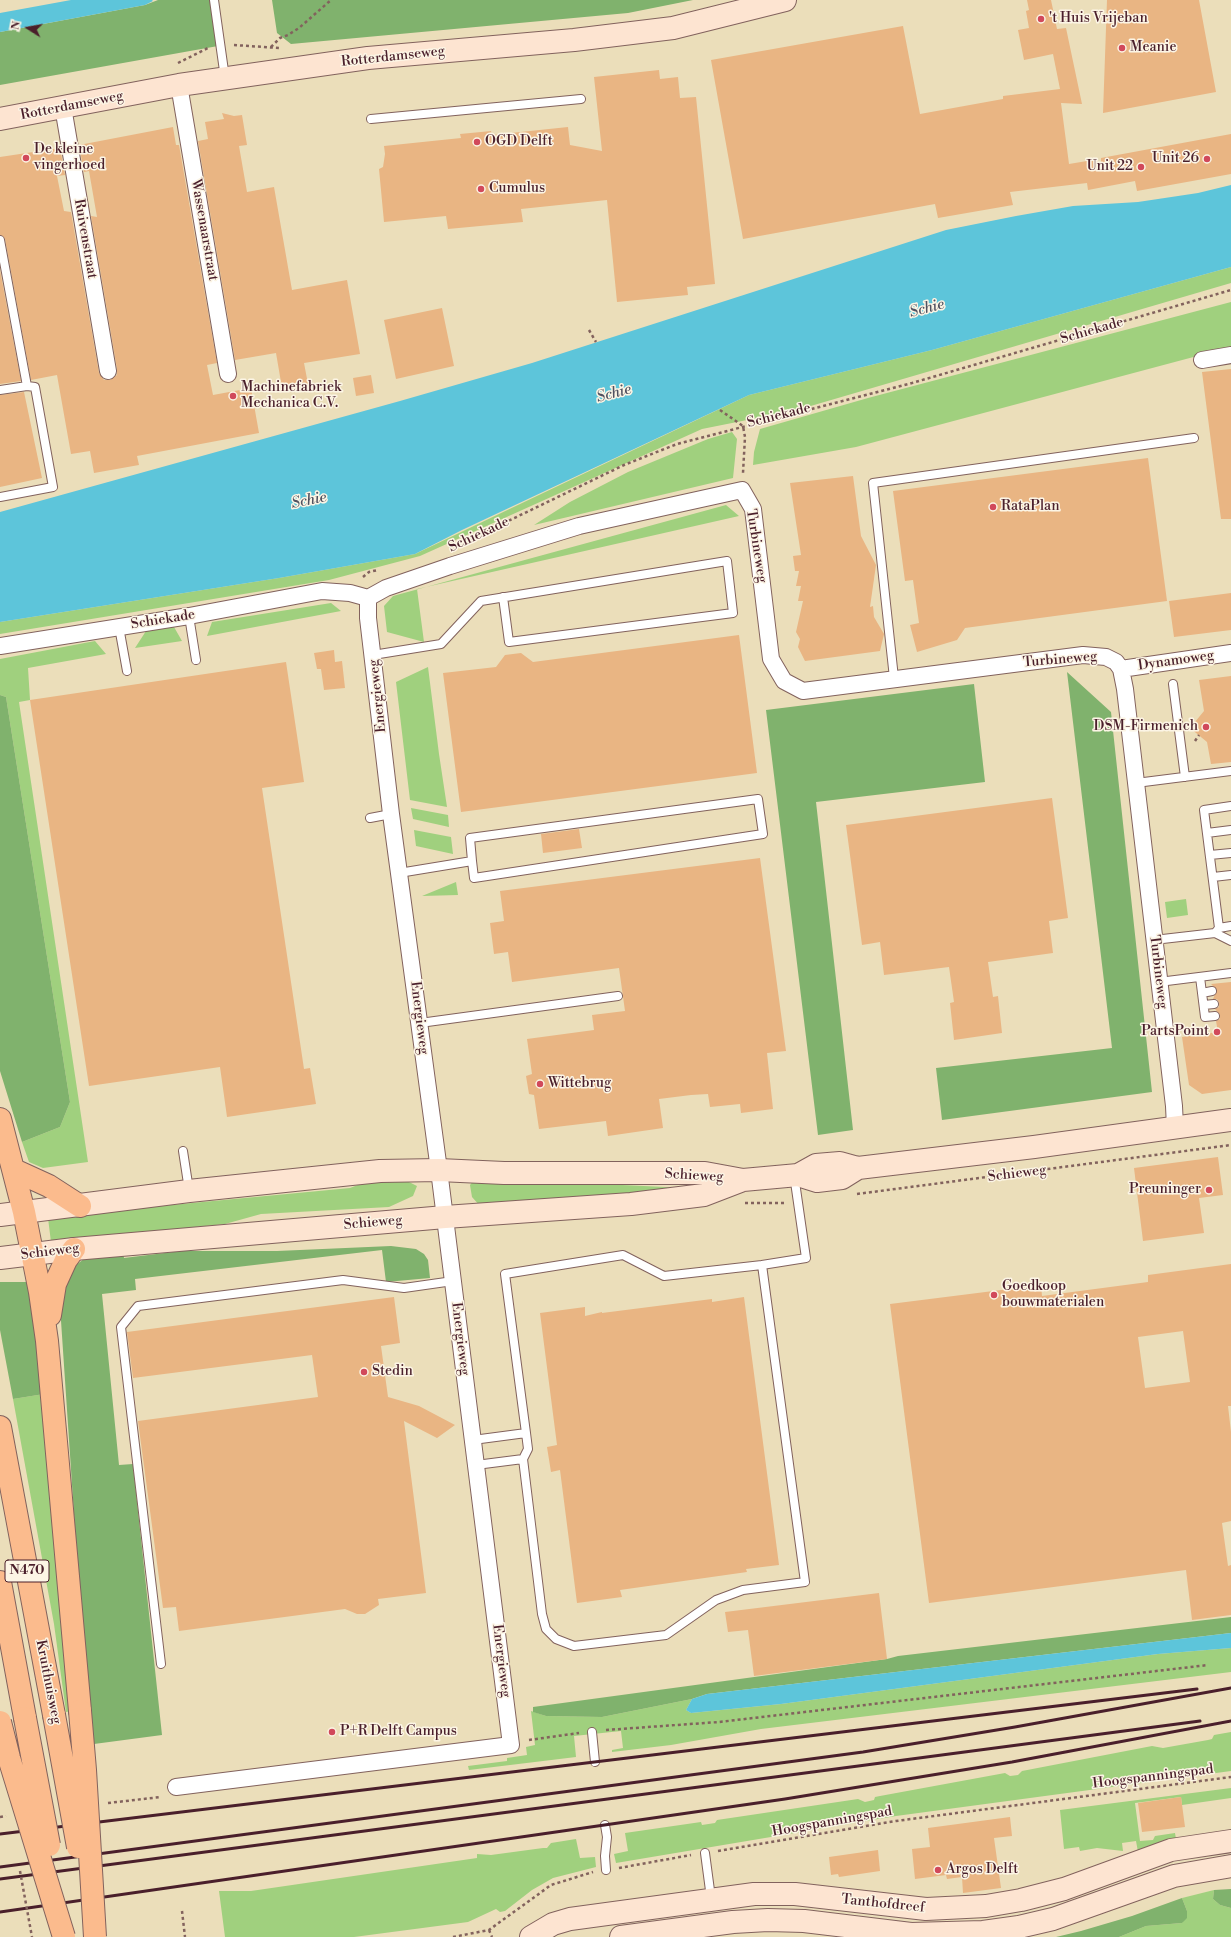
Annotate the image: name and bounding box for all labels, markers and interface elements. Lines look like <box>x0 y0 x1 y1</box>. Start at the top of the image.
north arrow <box>8 8 48 48</box>
place label: 't Huis Vrijeban <box>1049 11 1148 27</box>
marker: 't Huis Vrijeban <box>1036 14 1046 24</box>
text: N <box>9 20 24 31</box>
place label: Meanie <box>1130 40 1177 56</box>
street label: Rotterdamseweg <box>340 43 446 71</box>
marker: Meanie <box>1117 43 1127 53</box>
street label: Rotterdamseweg <box>19 88 125 124</box>
place label: OGD Delft <box>485 134 553 150</box>
marker: OGD Delft <box>472 137 482 147</box>
place label: De kleine vingerhoed <box>34 142 105 174</box>
place label: Unit 26 <box>1152 151 1199 167</box>
marker: De kleine vingerhoed <box>21 153 31 163</box>
marker: Unit 26 <box>1202 154 1212 164</box>
place label: Unit 22 <box>1086 159 1133 175</box>
marker: Unit 22 <box>1136 162 1146 172</box>
street label: Wassenaarstraat <box>187 178 221 282</box>
place label: Cumulus <box>489 181 545 197</box>
marker: Cumulus <box>476 184 486 194</box>
street label: Ruivenstraat <box>70 198 100 280</box>
water label: Schie <box>908 296 946 322</box>
street label: Schiekade <box>1058 314 1126 348</box>
place label: Machinefabriek Mechanica C.V. <box>241 380 341 412</box>
water label: Schie <box>595 381 633 407</box>
marker: Machinefabriek Mechanica C.V. <box>228 391 238 401</box>
street label: Schiekade <box>745 400 813 432</box>
water label: Schie <box>290 489 328 513</box>
place label: RataPlan <box>1001 499 1060 515</box>
marker: RataPlan <box>988 502 998 512</box>
street label: Turbineweg <box>742 508 770 584</box>
street label: Schiekade <box>446 514 512 556</box>
street label: Schiekade <box>130 607 196 633</box>
street label: Dynamoweg <box>1137 647 1215 675</box>
street label: Turbineweg <box>1022 648 1098 672</box>
street label: Energieweg <box>366 658 390 734</box>
place label: DSM-Firmenich <box>1094 719 1198 735</box>
marker: DSM-Firmenich <box>1201 722 1211 732</box>
street label: Turbineweg <box>1145 934 1171 1010</box>
street label: Energieweg <box>406 980 432 1056</box>
place label: PartsPoint <box>1141 1024 1209 1040</box>
marker: PartsPoint <box>1212 1027 1222 1037</box>
place label: Wittebrug <box>548 1076 611 1092</box>
marker: Wittebrug <box>535 1079 545 1089</box>
street label: Schieweg <box>987 1162 1047 1186</box>
street label: Schieweg <box>664 1166 724 1186</box>
place label: Preuninger <box>1129 1182 1201 1198</box>
marker: Preuninger <box>1204 1185 1214 1195</box>
street label: Schieweg <box>343 1212 403 1234</box>
street label: Schieweg <box>20 1240 80 1264</box>
place label: Goedkoop bouwmaterialen <box>1002 1279 1104 1312</box>
marker: Goedkoop bouwmaterialen <box>989 1290 999 1300</box>
street label: Energieweg <box>447 1301 473 1377</box>
place label: Stedin <box>372 1364 413 1380</box>
marker: Stedin <box>359 1367 369 1377</box>
road number: N470 <box>5 1560 49 1582</box>
street label: Energieweg <box>488 1623 514 1699</box>
street label: Kruithuisweg <box>32 1638 64 1726</box>
place label: P+R Delft Campus <box>340 1724 457 1740</box>
marker: P+R Delft Campus <box>327 1727 337 1737</box>
street label: Hoogspanningspad <box>1092 1761 1214 1793</box>
street label: Hoogspanningspad <box>771 1803 893 1841</box>
place label: Argos Delft <box>946 1862 1018 1878</box>
marker: Argos Delft <box>933 1865 943 1875</box>
street label: Tanthofdreef <box>840 1891 926 1917</box>

